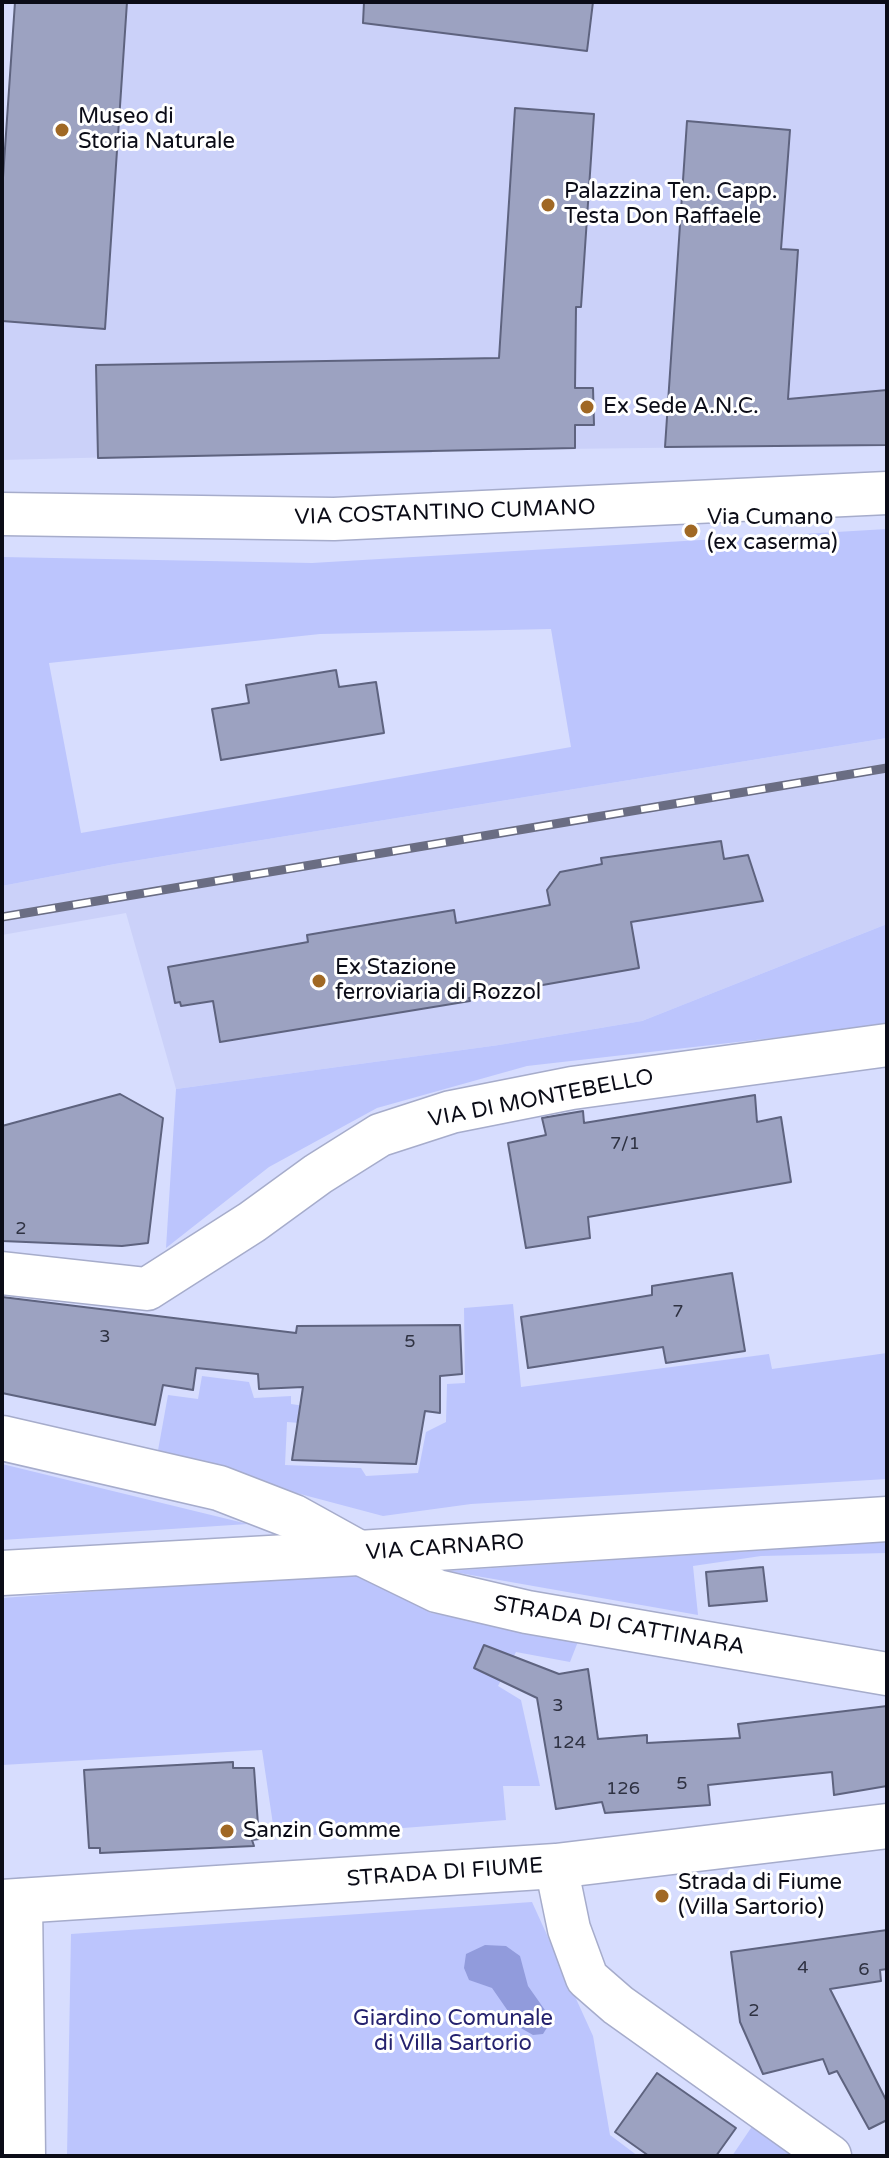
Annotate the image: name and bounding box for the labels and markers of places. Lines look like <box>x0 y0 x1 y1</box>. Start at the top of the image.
place label: Museo di Storia Naturale <box>78 104 235 156</box>
marker: Museo di Storia Naturale <box>53 121 71 139</box>
place label: Palazzina Ten. Capp. Testa Don Raffaele <box>564 179 777 230</box>
marker: Palazzina Ten. Capp. Testa Don Raffaele <box>539 196 557 214</box>
place label: Ex Sede A.N.C. <box>603 394 759 420</box>
marker: Ex Sede A.N.C. <box>578 398 596 416</box>
place label: Via Cumano (ex caserma) <box>707 505 838 556</box>
marker: Via Cumano (ex caserma) <box>682 522 700 540</box>
place label: Ex Stazione ferroviaria di Rozzol <box>335 955 541 1006</box>
marker: Ex Stazione ferroviaria di Rozzol <box>310 972 328 990</box>
place label: Sanzin Gomme <box>243 1818 401 1844</box>
marker: Sanzin Gomme <box>218 1822 236 1840</box>
place label: Strada di Fiume (Villa Sartorio) <box>678 1870 842 1922</box>
marker: Strada di Fiume (Villa Sartorio) <box>653 1887 671 1905</box>

